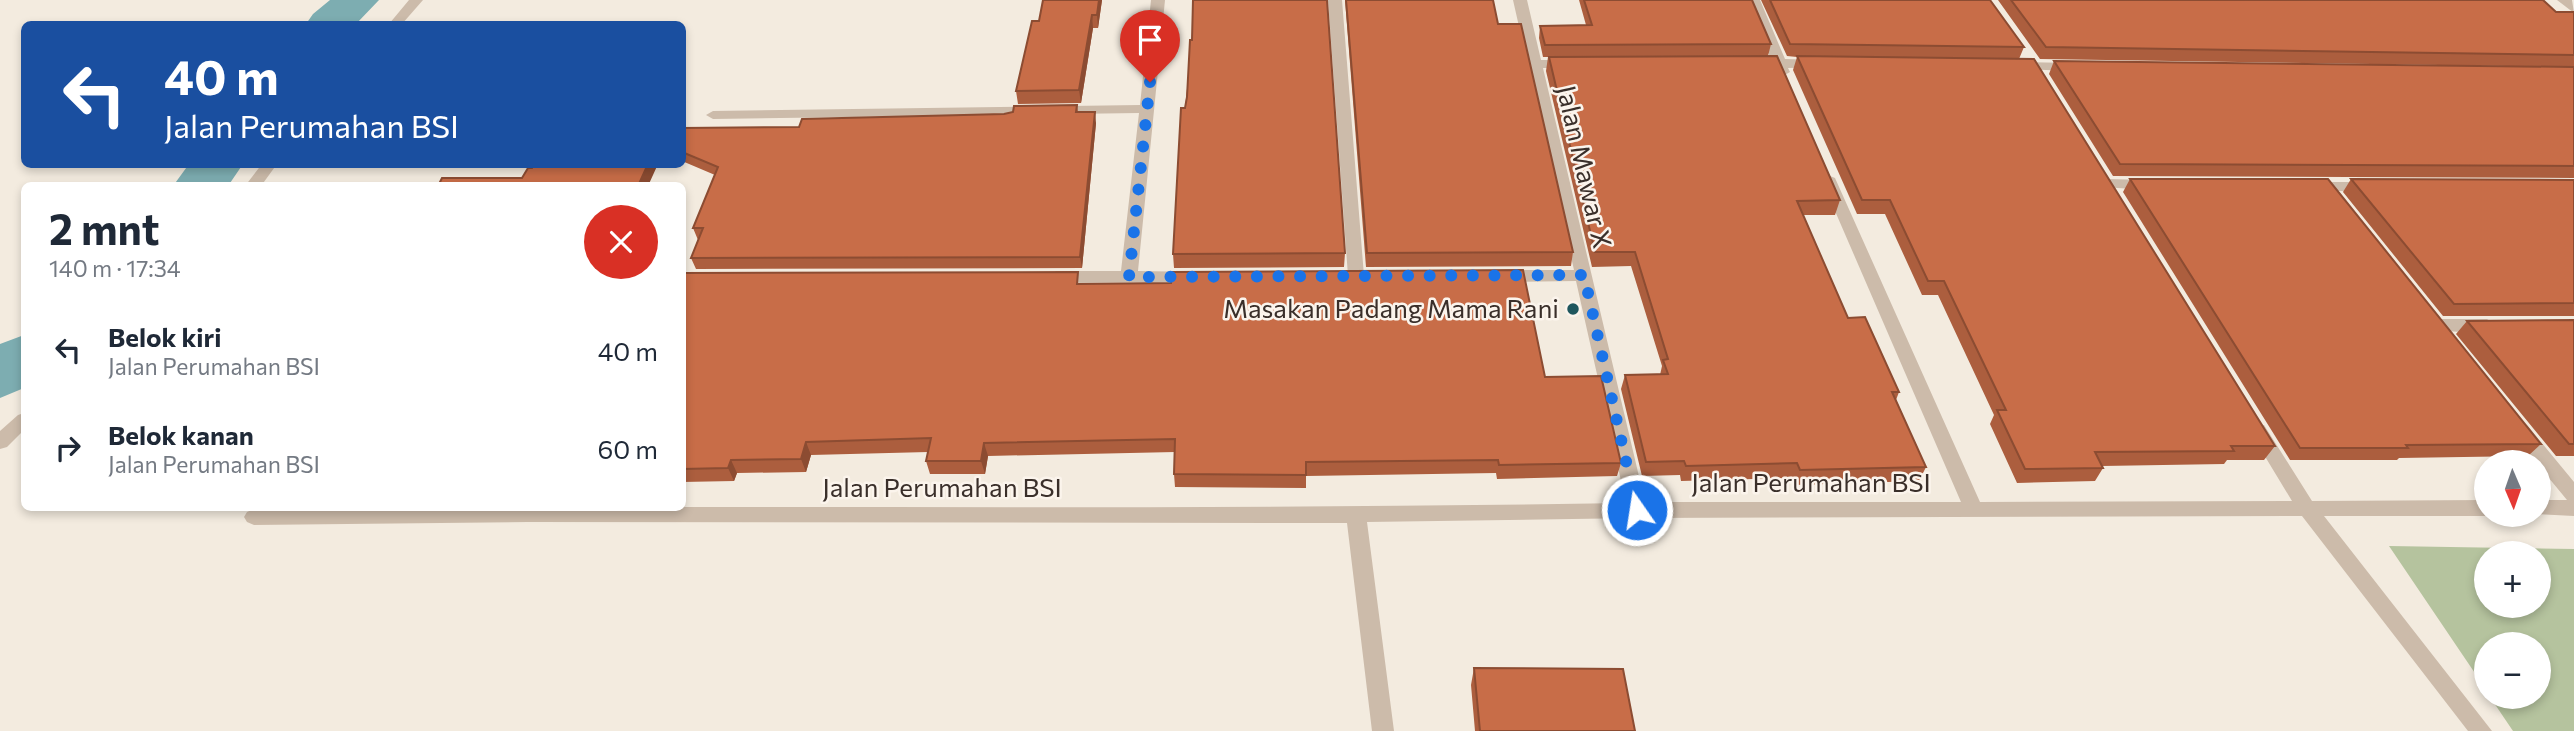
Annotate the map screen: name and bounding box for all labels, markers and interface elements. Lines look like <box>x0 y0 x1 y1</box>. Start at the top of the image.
pin <box>1120 10 1180 82</box>
icon: arrive <box>1131 21 1169 59</box>
text: 40 m <box>164 45 279 105</box>
icon: left <box>49 49 140 140</box>
street label: Jalan Mawar X <box>1552 82 1619 251</box>
text: Jalan Perumahan BSI <box>164 105 459 145</box>
text: 2 mnt <box>49 202 160 254</box>
button: close <box>584 205 658 279</box>
text: 140 m · 17:34 <box>49 254 181 282</box>
place label: Masakan Padang Mama Rani <box>1223 292 1559 323</box>
marker: Masakan Padang Mama Rani <box>1565 301 1581 317</box>
text: Belok kiri <box>108 321 222 352</box>
icon: left <box>49 331 87 369</box>
text: 40 m <box>598 335 658 366</box>
text: Jalan Perumahan BSI <box>108 352 320 380</box>
text: Belok kanan <box>108 419 254 450</box>
icon: right <box>49 429 87 467</box>
text: 60 m <box>598 433 658 464</box>
text: Jalan Perumahan BSI <box>108 450 320 478</box>
north arrow <box>2474 450 2552 527</box>
map controls <box>2474 450 2551 709</box>
street label: Jalan Perumahan BSI <box>1691 466 1931 497</box>
street label: Jalan Perumahan BSI <box>822 471 1062 502</box>
position arrow <box>1600 473 1674 547</box>
button: + <box>2474 541 2551 618</box>
button: − <box>2474 632 2551 709</box>

